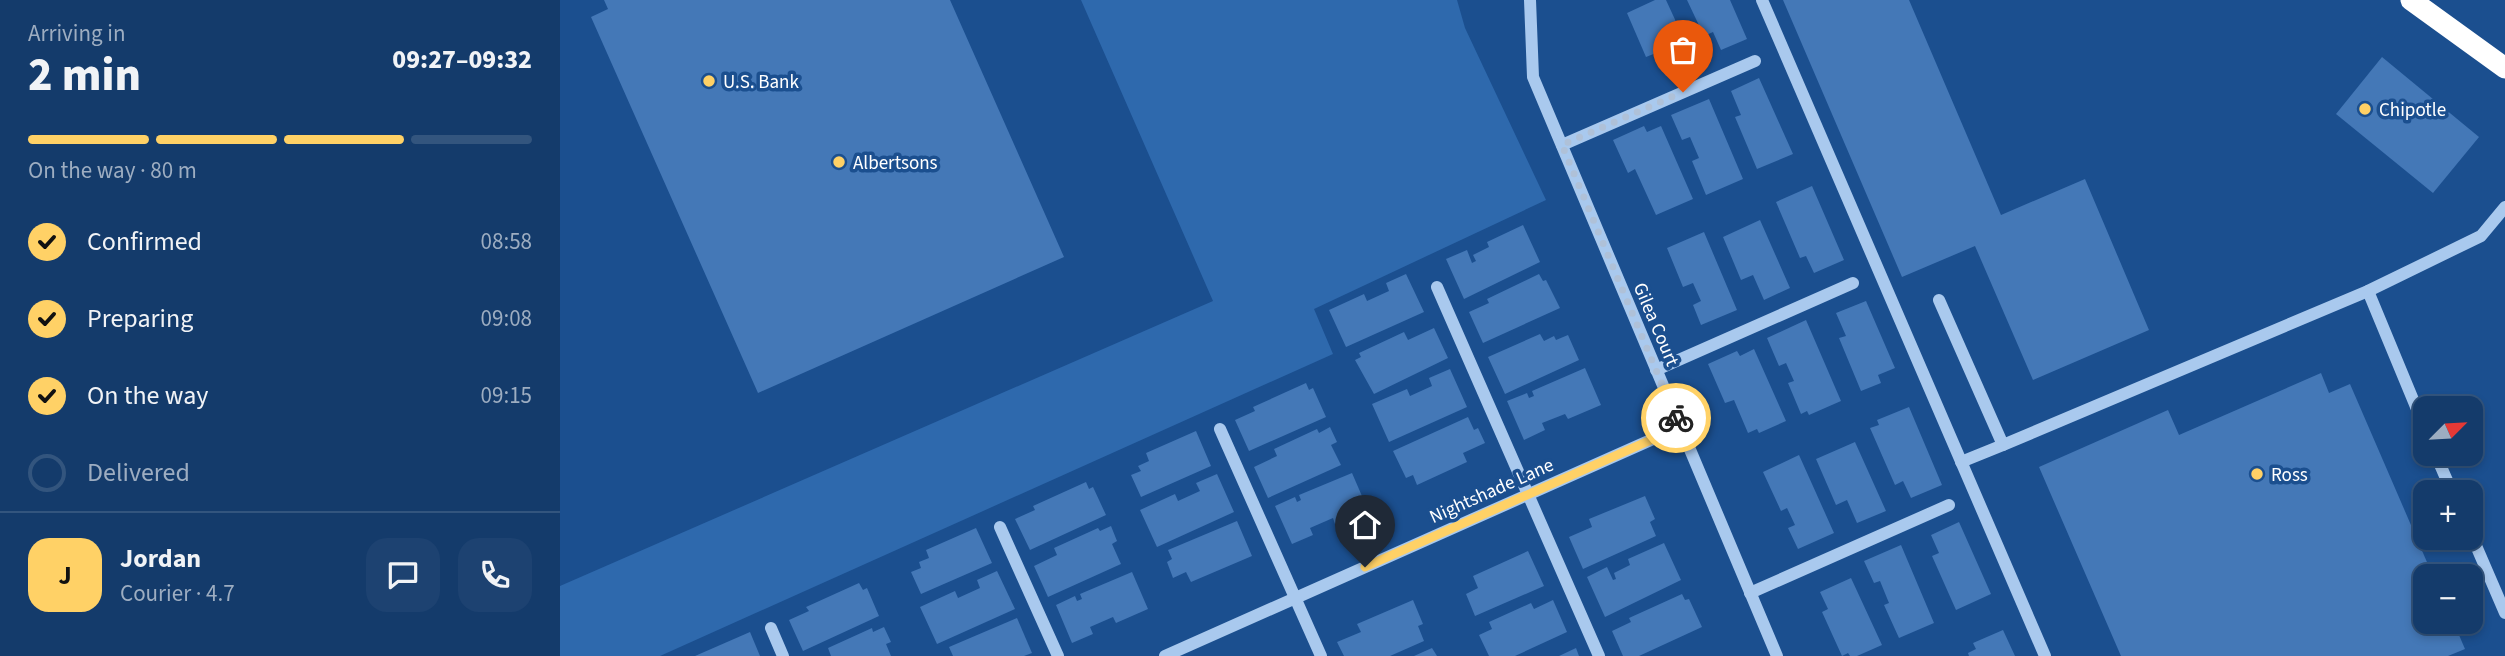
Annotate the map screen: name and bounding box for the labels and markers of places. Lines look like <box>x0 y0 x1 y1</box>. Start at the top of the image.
pin <box>1653 20 1713 92</box>
place label: U.S. Bank <box>723 69 799 96</box>
marker: U.S. Bank <box>701 73 717 89</box>
place label: Chipotle <box>2379 97 2446 124</box>
marker: Chipotle <box>2357 101 2373 117</box>
place label: Albertsons <box>853 150 938 177</box>
marker: Albertsons <box>831 154 847 170</box>
place label: Ross <box>2271 462 2308 489</box>
marker: Ross <box>2249 466 2265 482</box>
pin <box>1335 495 1395 567</box>

